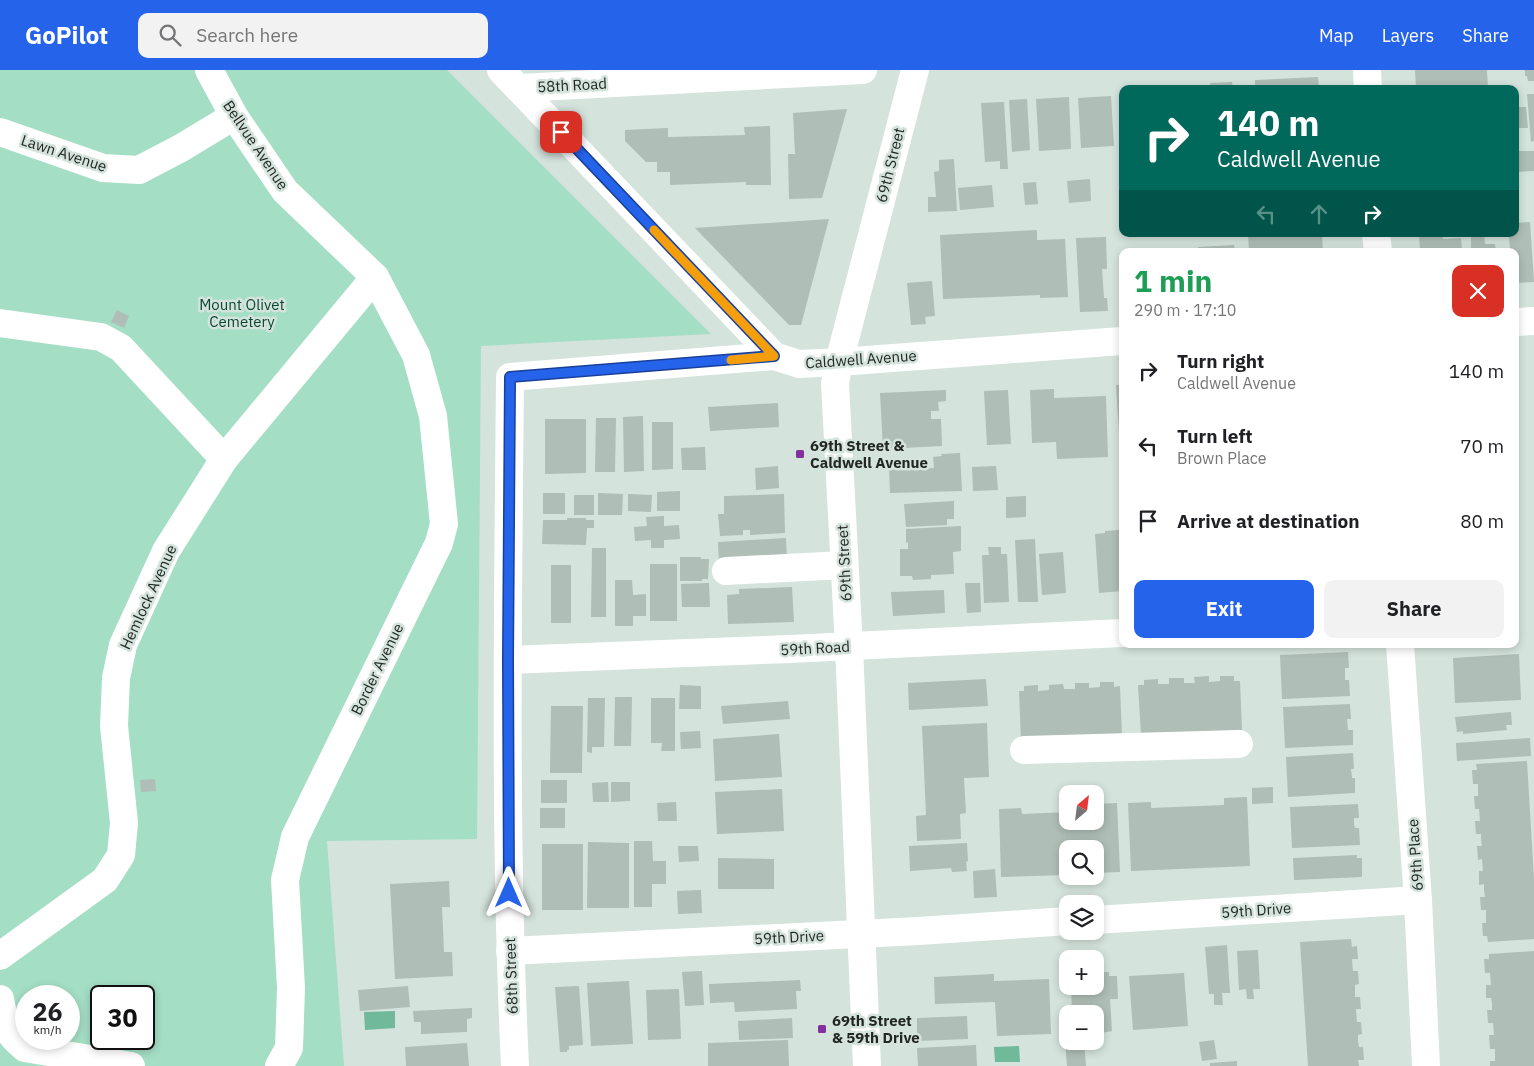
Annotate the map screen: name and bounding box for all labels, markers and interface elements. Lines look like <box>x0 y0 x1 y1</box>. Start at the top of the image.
search box <box>138 13 488 58</box>
text: GoPilot <box>25 19 108 51</box>
icon: search <box>156 21 184 49</box>
text: Search here <box>196 23 298 47</box>
text: Map <box>1319 24 1354 47</box>
text: Layers <box>1382 24 1434 47</box>
text: Share <box>1462 24 1509 47</box>
street label: 58th Road <box>537 74 607 96</box>
street label: Bellvue Avenue <box>219 97 293 193</box>
text: 140 m <box>1217 100 1320 146</box>
icon: right <box>1134 105 1199 170</box>
pin <box>540 111 582 153</box>
icon: arrive <box>547 118 575 146</box>
street label: 69th Street <box>872 126 908 204</box>
street label: Lawn Avenue <box>19 130 109 176</box>
text: Caldwell Avenue <box>1217 144 1381 173</box>
icon: left <box>1252 200 1280 228</box>
icon: ahead <box>1305 200 1333 228</box>
icon: right <box>1358 200 1386 228</box>
text: 1 min <box>1134 261 1212 300</box>
button: close <box>1452 265 1504 317</box>
park label: Mount Olivet Cemetery <box>199 295 285 331</box>
text: 290 m · 17:10 <box>1134 300 1236 320</box>
street label: Caldwell Avenue <box>805 346 917 372</box>
text: Turn right <box>1177 349 1264 373</box>
icon: right <box>1134 357 1162 385</box>
text: 140 m <box>1449 359 1504 383</box>
text: Caldwell Avenue <box>1177 373 1296 393</box>
text: Turn left <box>1177 424 1253 448</box>
icon: left <box>1134 432 1162 460</box>
text: 70 m <box>1460 434 1504 458</box>
place label: 69th Street & Caldwell Avenue <box>810 436 928 472</box>
marker: 69th Street & Caldwell Avenue <box>794 448 806 460</box>
text: Brown Place <box>1177 448 1267 468</box>
icon: arrive <box>1134 507 1162 535</box>
text: Arrive at destination <box>1177 509 1360 533</box>
text: 80 m <box>1460 509 1504 533</box>
street label: 69th Street <box>833 524 855 602</box>
street label: Hemlock Avenue <box>115 542 181 652</box>
button: Exit <box>1134 580 1314 638</box>
button: Share <box>1324 580 1504 638</box>
street label: Border Avenue <box>347 620 407 718</box>
street label: 59th Road <box>780 637 850 659</box>
north arrow <box>1059 785 1104 830</box>
map controls <box>1059 785 1104 1050</box>
street label: 69th Place <box>1403 818 1427 892</box>
button: search <box>1059 840 1104 885</box>
position arrow <box>482 866 534 918</box>
button: layers <box>1059 895 1104 940</box>
street label: 59th Drive <box>1220 898 1292 922</box>
street label: 59th Drive <box>753 926 825 948</box>
street label: 68th Street <box>500 937 522 1015</box>
button: + <box>1059 950 1104 995</box>
speed limit sign: 30 <box>90 985 155 1050</box>
text: 26 <box>32 995 63 1028</box>
button: − <box>1059 1005 1104 1050</box>
place label: 69th Street & 59th Drive <box>832 1011 920 1047</box>
text: km/h <box>33 1022 62 1037</box>
marker: 69th Street & 59th Drive <box>816 1023 828 1035</box>

